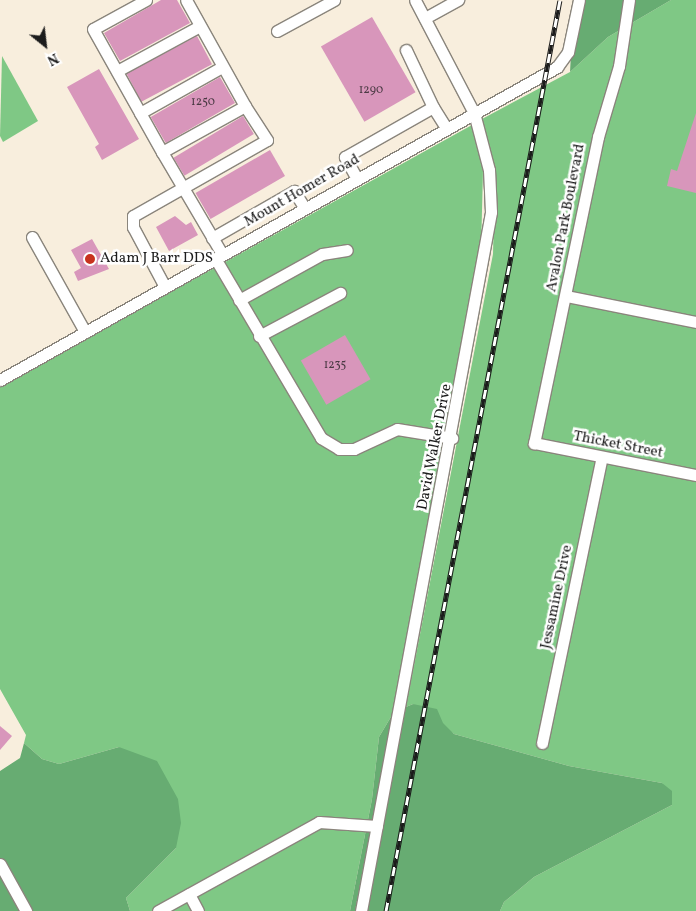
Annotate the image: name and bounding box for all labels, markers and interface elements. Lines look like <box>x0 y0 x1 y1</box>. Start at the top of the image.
north arrow <box>20 20 70 70</box>
text: N <box>43 48 62 69</box>
house number: 1290 <box>359 84 383 98</box>
house number: 1250 <box>191 96 215 110</box>
street label: Avalon Park Boulevard <box>543 142 589 294</box>
street label: Mount Homer Road <box>241 151 363 231</box>
place label: Adam J Barr DDS <box>100 250 213 268</box>
marker: Adam J Barr DDS <box>84 253 96 265</box>
house number: 1235 <box>324 359 346 373</box>
street label: David Walker Drive <box>414 382 456 512</box>
street label: Thicket Street <box>572 427 664 463</box>
street label: Jessamine Drive <box>537 543 577 651</box>

